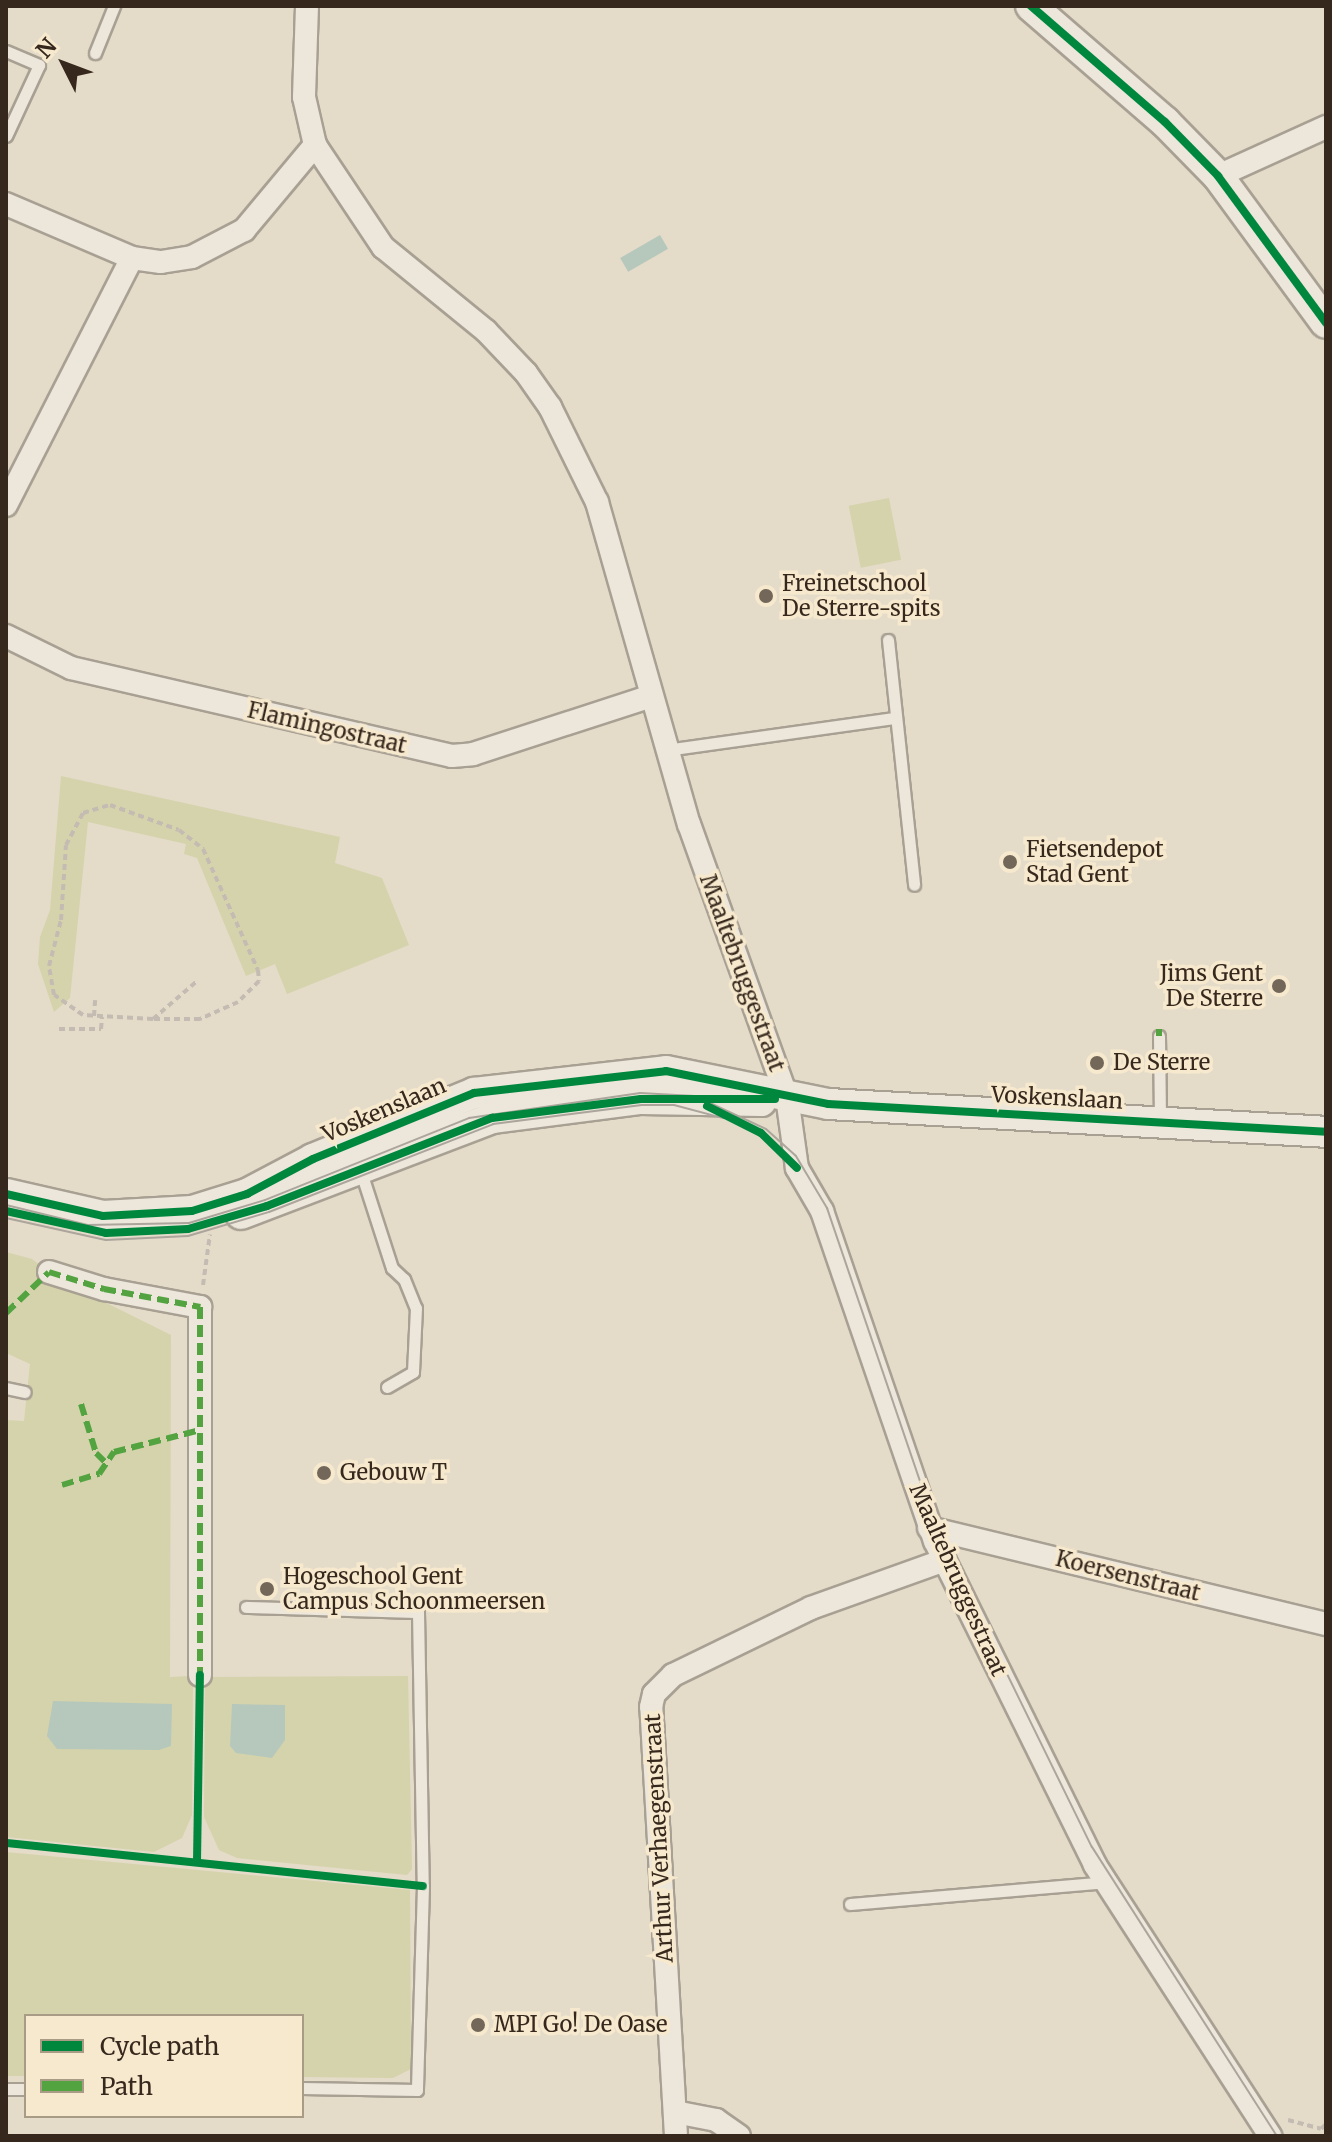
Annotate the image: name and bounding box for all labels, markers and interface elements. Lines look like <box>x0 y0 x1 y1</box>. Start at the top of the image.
north arrow <box>24 24 104 104</box>
text: N <box>30 32 62 64</box>
place label: Freinetschool De Sterre-spits <box>782 570 940 622</box>
marker: Freinetschool De Sterre-spits <box>757 587 775 605</box>
street label: Flamingostraat <box>245 697 409 759</box>
place label: Fietsendepot Stad Gent <box>1026 836 1164 888</box>
marker: Fietsendepot Stad Gent <box>1001 853 1019 871</box>
street label: Maaltebruggestraat <box>694 871 790 1075</box>
place label: Jims Gent De Sterre <box>1160 960 1263 1012</box>
marker: Jims Gent De Sterre <box>1270 977 1288 995</box>
place label: De Sterre <box>1113 1050 1210 1076</box>
marker: De Sterre <box>1088 1054 1106 1072</box>
street label: Voskenslaan <box>318 1072 450 1148</box>
street label: Voskenslaan <box>990 1081 1124 1115</box>
place label: Gebouw T <box>340 1460 447 1486</box>
marker: Gebouw T <box>315 1464 333 1482</box>
street label: Maaltebruggestraat <box>904 1480 1012 1680</box>
street label: Koersenstraat <box>1053 1545 1203 1607</box>
place label: Hogeschool Gent Campus Schoonmeersen <box>283 1563 545 1614</box>
marker: Hogeschool Gent Campus Schoonmeersen <box>258 1580 276 1598</box>
street label: Arthur Verhaegenstraat <box>639 1713 679 1963</box>
place label: MPI Go! De Oase <box>494 2012 668 2038</box>
legend <box>24 2014 304 2118</box>
marker: MPI Go! De Oase <box>469 2016 487 2034</box>
text: Cycle path <box>100 2031 219 2062</box>
text: Path <box>100 2071 153 2102</box>

